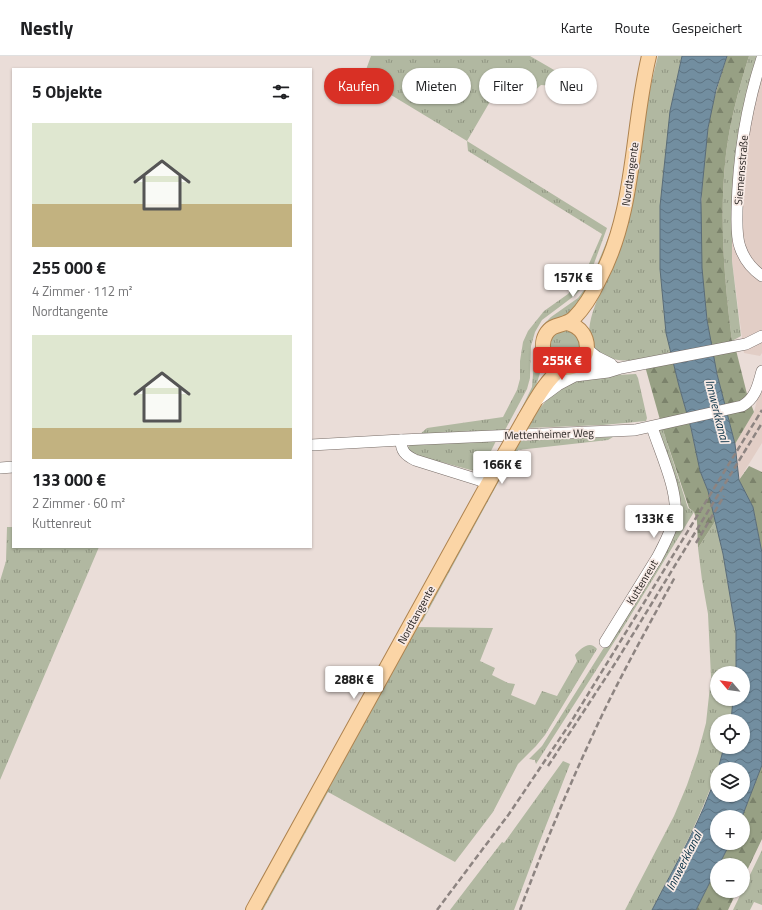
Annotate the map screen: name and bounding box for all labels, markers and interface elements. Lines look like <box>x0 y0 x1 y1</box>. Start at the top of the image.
text: Nestly <box>20 13 73 42</box>
text: Karte <box>561 17 593 38</box>
text: Route <box>615 17 650 38</box>
text: Gespeichert <box>672 17 742 38</box>
chip: Kaufen <box>324 68 394 104</box>
chip: Mieten <box>402 68 471 104</box>
chip: Filter <box>479 68 537 104</box>
chip: Neu <box>545 68 597 104</box>
text: 5 Objekte <box>32 79 102 105</box>
icon: filters <box>270 81 292 103</box>
street label: Siemensstraße <box>730 134 752 206</box>
street label: Nordtangente <box>618 141 642 207</box>
icon: home <box>126 149 198 221</box>
text: 255 000 € <box>32 255 106 281</box>
pin: 157K € <box>540 264 606 298</box>
text: 157K € <box>553 267 593 287</box>
text: 4 Zimmer · 112 m² <box>32 281 133 301</box>
text: Nordtangente <box>32 301 108 321</box>
pin: 255K € <box>529 347 595 381</box>
text: 255K € <box>542 350 582 370</box>
icon: home <box>126 361 198 433</box>
water label: Innwerkkanal <box>701 378 735 445</box>
street label: Mettenheimer Weg <box>504 424 594 444</box>
pin: 166K € <box>469 451 535 485</box>
text: 166K € <box>482 454 522 474</box>
text: 133 000 € <box>32 467 106 493</box>
text: 2 Zimmer · 60 m² <box>32 493 125 513</box>
pin: 133K € <box>621 505 687 539</box>
text: 133K € <box>634 508 674 528</box>
text: Kuttenreut <box>32 513 91 533</box>
street label: Kuttenreut <box>622 556 662 608</box>
street label: Nordtangente <box>393 583 439 647</box>
pin: 288K € <box>321 666 387 700</box>
north arrow <box>710 666 750 706</box>
map controls <box>710 666 750 898</box>
text: 288K € <box>334 669 374 689</box>
button: locate <box>710 714 750 754</box>
button: layers <box>710 762 750 802</box>
button: + <box>710 810 750 850</box>
water label: Innwerkkanal <box>661 827 707 893</box>
button: − <box>710 858 750 898</box>

